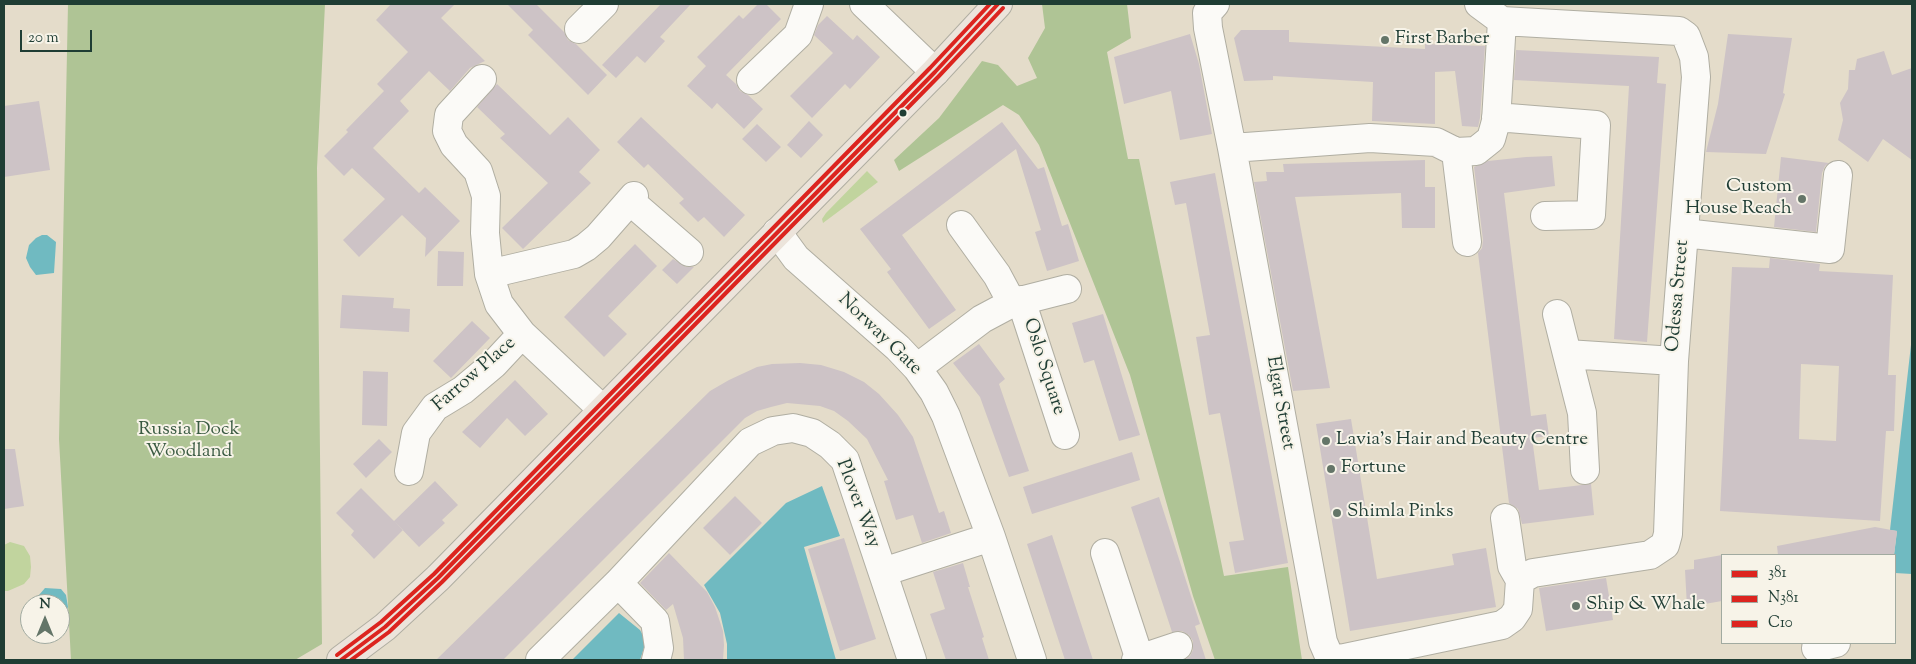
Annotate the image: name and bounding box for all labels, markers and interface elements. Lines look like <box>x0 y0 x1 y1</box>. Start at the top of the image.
scale bar <box>22 20 95 52</box>
text: 20 m <box>28 28 59 49</box>
place label: First Barber <box>1395 29 1489 51</box>
marker: First Barber <box>1379 34 1391 46</box>
unlabelled marker <box>898 108 908 118</box>
place label: Custom House Reach <box>1685 177 1792 221</box>
marker: Custom House Reach <box>1796 193 1808 205</box>
street label: Odessa Street <box>1663 239 1695 353</box>
street label: Norway Gate <box>832 289 926 381</box>
street label: Oslo Square <box>1017 316 1069 418</box>
street label: Farrow Place <box>429 333 521 417</box>
street label: Elgar Street <box>1260 354 1298 452</box>
park label: Russia Dock Woodland <box>138 420 240 464</box>
place label: Lavia's Hair and Beauty Centre <box>1336 430 1588 452</box>
marker: Lavia's Hair and Beauty Centre <box>1320 435 1332 447</box>
street label: Plover Way <box>830 456 884 552</box>
place label: Fortune <box>1341 458 1406 480</box>
marker: Fortune <box>1325 463 1337 475</box>
place label: Shimla Pinks <box>1347 502 1454 524</box>
marker: Shimla Pinks <box>1331 507 1343 519</box>
legend <box>1721 554 1896 644</box>
text: 381 <box>1768 563 1787 584</box>
text: N381 <box>1768 588 1799 609</box>
north arrow <box>20 594 70 644</box>
text: N <box>39 595 51 615</box>
place label: Ship & Whale <box>1586 595 1705 617</box>
marker: Ship & Whale <box>1570 600 1582 612</box>
text: C10 <box>1768 613 1793 634</box>

